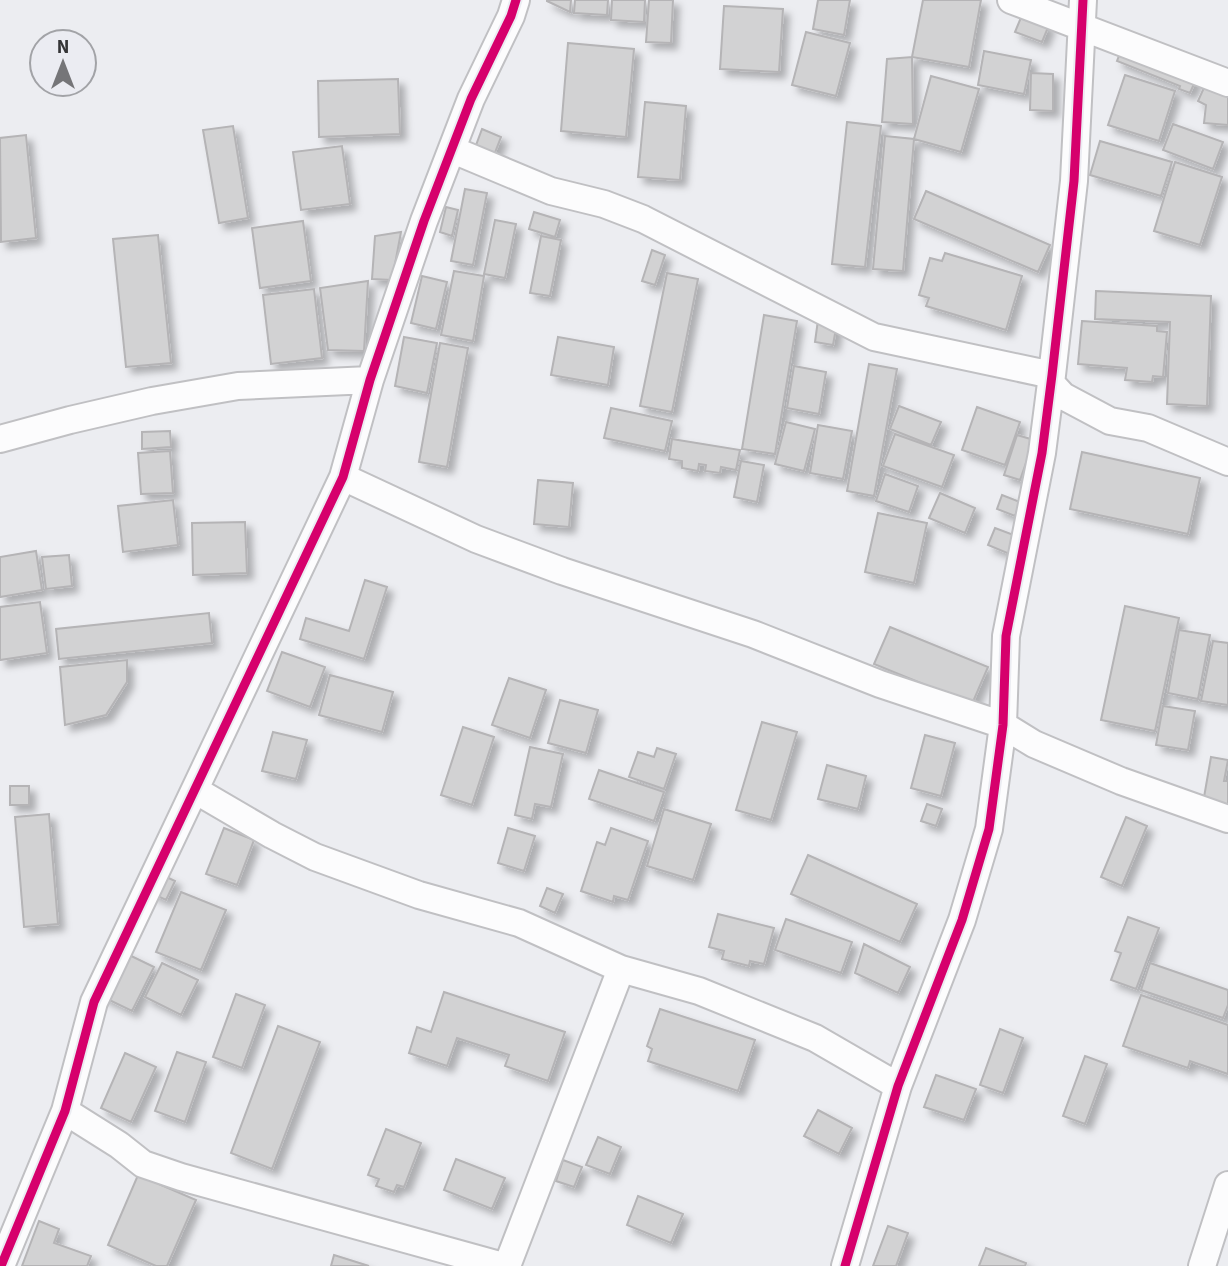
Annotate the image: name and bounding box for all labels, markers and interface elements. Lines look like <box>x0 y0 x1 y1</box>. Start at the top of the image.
north arrow <box>28 28 98 98</box>
text: N <box>57 34 69 61</box>

